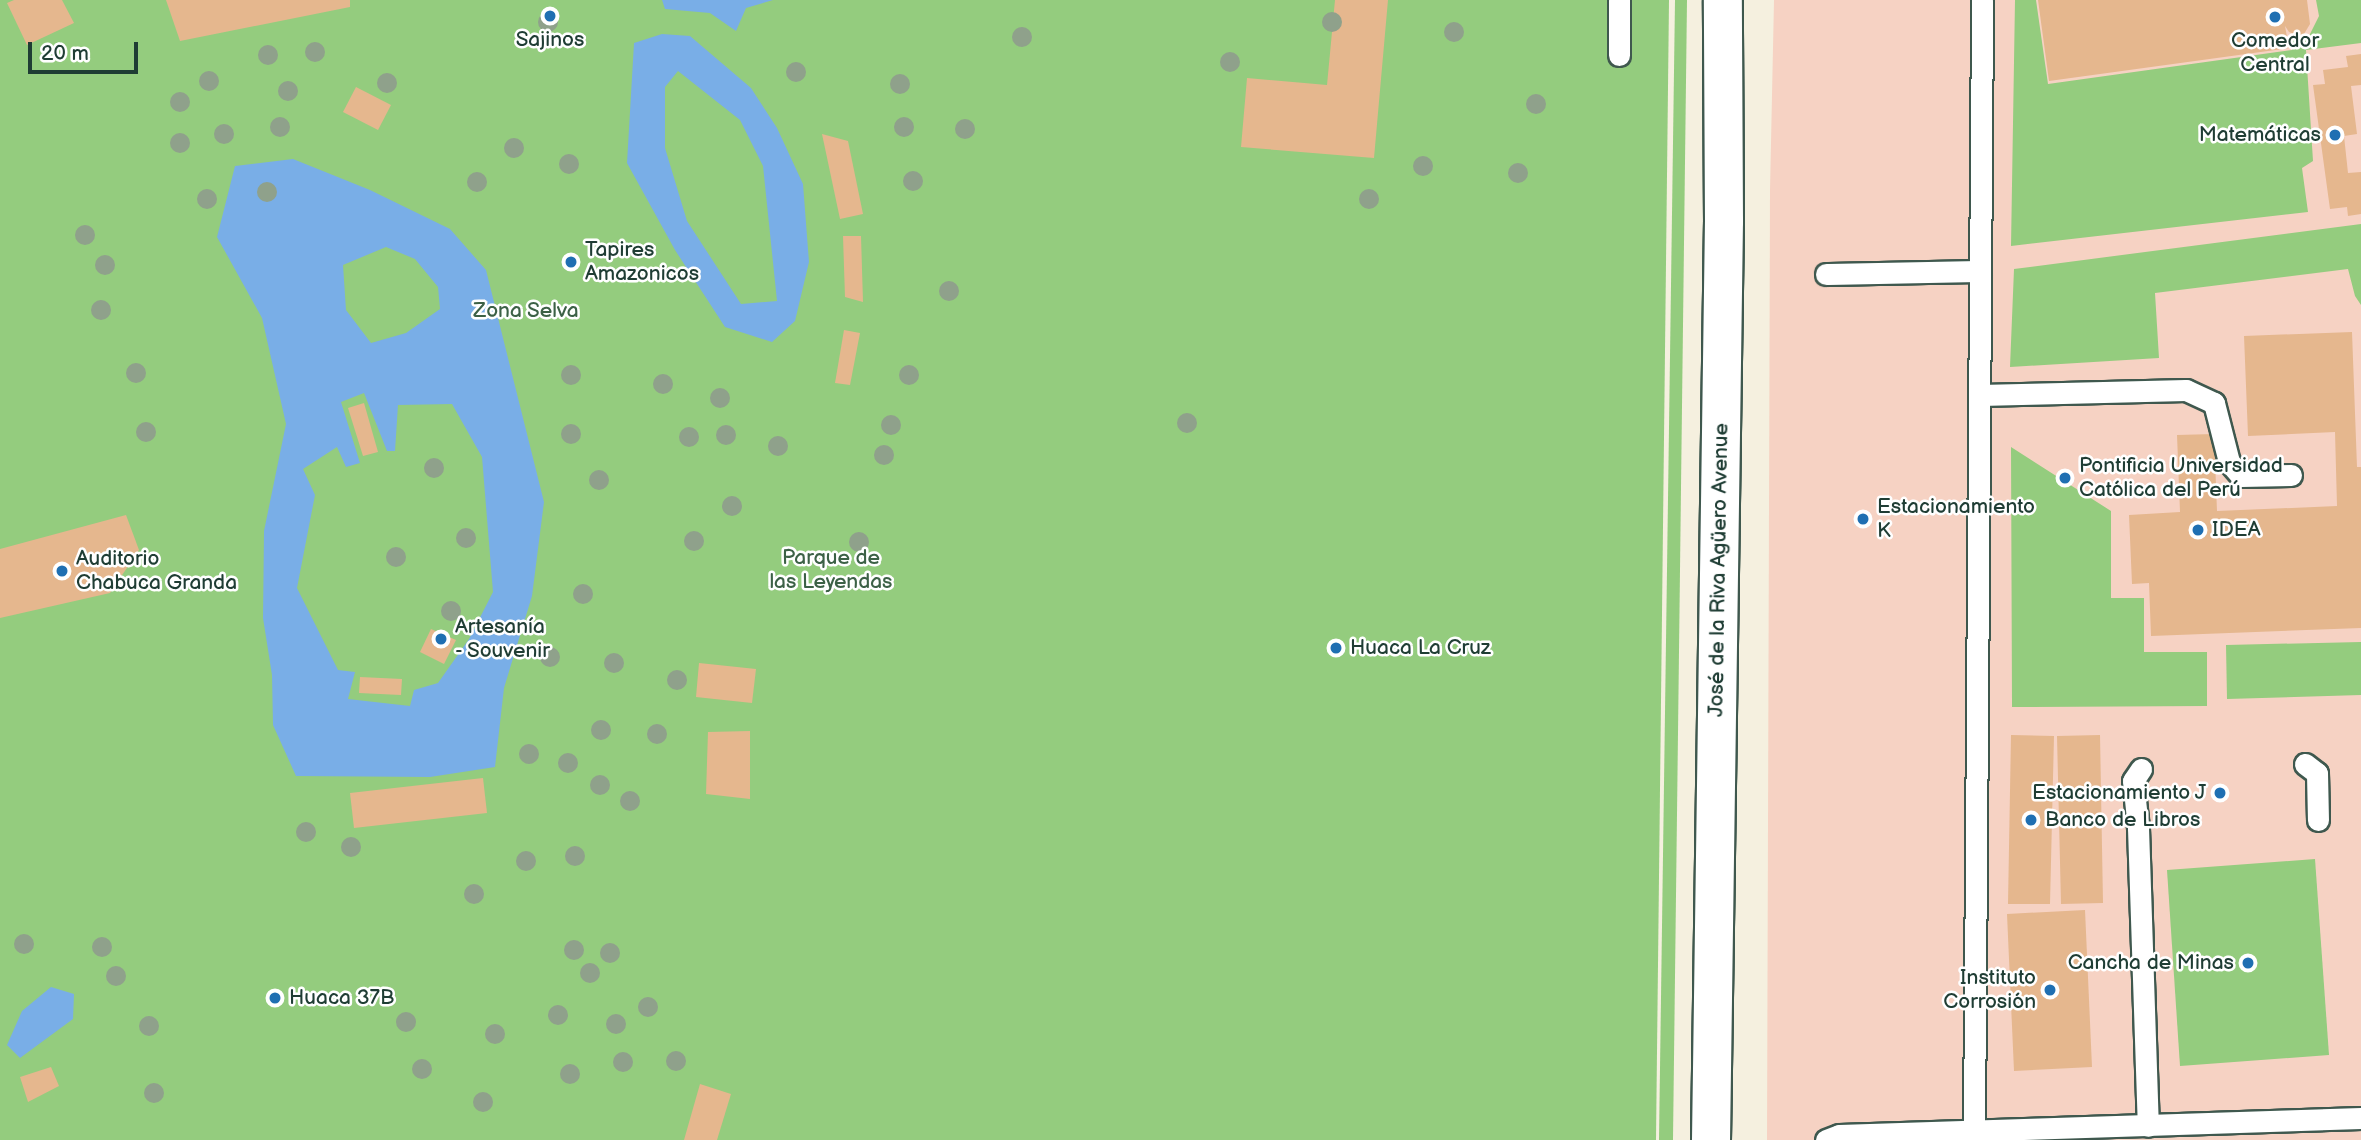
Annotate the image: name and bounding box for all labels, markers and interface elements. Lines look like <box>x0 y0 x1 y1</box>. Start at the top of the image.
marker: Sajinos <box>542 8 558 24</box>
marker: Comedor Central <box>2267 9 2283 25</box>
place label: Sajinos <box>516 27 584 53</box>
scale bar <box>32 28 142 72</box>
place label: Comedor Central <box>2231 28 2319 78</box>
text: 20 m <box>41 41 89 66</box>
place label: Matemáticas <box>2199 122 2321 148</box>
marker: Matemáticas <box>2327 127 2343 143</box>
place label: Tapires Amazonicos <box>585 237 699 287</box>
marker: Tapires Amazonicos <box>563 254 579 270</box>
park label: Zona Selva <box>473 298 579 324</box>
street label: José de la Riva Agüero Avenue <box>1704 423 1734 717</box>
place label: Pontificia Universidad Católica del Perú <box>2079 453 2283 503</box>
marker: Pontificia Universidad Católica del Perú <box>2057 470 2073 486</box>
place label: Estacionamiento K <box>1877 494 2035 544</box>
marker: Estacionamiento K <box>1855 511 1871 527</box>
place label: IDEA <box>2212 517 2260 543</box>
marker: IDEA <box>2190 522 2206 538</box>
park label: Parque de las Leyendas <box>770 545 892 595</box>
place label: Auditorio Chabuca Granda <box>76 546 237 596</box>
marker: Auditorio Chabuca Granda <box>54 563 70 579</box>
place label: Artesanía - Souvenir <box>455 614 551 664</box>
marker: Artesanía - Souvenir <box>433 631 449 647</box>
place label: Huaca La Cruz <box>1350 635 1491 661</box>
marker: Huaca La Cruz <box>1328 640 1344 656</box>
place label: Estacionamiento J <box>2031 780 2206 806</box>
marker: Estacionamiento J <box>2212 785 2228 801</box>
place label: Banco de Libros <box>2045 807 2200 833</box>
marker: Banco de Libros <box>2023 812 2039 828</box>
place label: Cancha de Minas <box>2068 950 2234 976</box>
marker: Cancha de Minas <box>2240 955 2256 971</box>
place label: Instituto Corrosión <box>1943 965 2036 1015</box>
marker: Instituto Corrosión <box>2042 982 2058 998</box>
place label: Huaca 37B <box>289 985 394 1011</box>
marker: Huaca 37B <box>267 990 283 1006</box>

